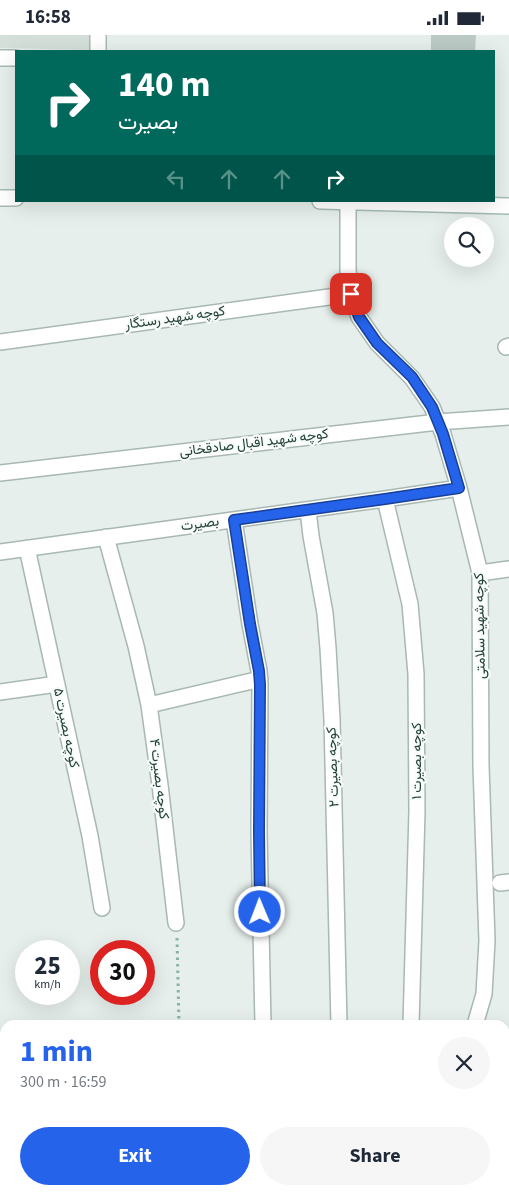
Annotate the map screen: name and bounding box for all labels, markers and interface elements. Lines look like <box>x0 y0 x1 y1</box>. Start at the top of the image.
text: 16:58 <box>25 4 71 31</box>
text: 140 m <box>118 60 210 110</box>
icon: right <box>35 70 100 135</box>
text: بصیرت <box>118 106 178 138</box>
icon: left <box>162 165 190 193</box>
icon: ahead <box>215 165 243 193</box>
icon: ahead <box>268 165 296 193</box>
icon: right <box>321 165 349 193</box>
map controls <box>444 217 494 267</box>
button: search <box>444 217 494 267</box>
pin <box>330 273 372 315</box>
icon: arrive <box>337 280 365 308</box>
street label: کوچه شهید رستگار <box>123 301 226 335</box>
street label: کوچه شهید اقبال صادقخانی <box>178 424 330 462</box>
street label: بصیرت <box>180 511 220 537</box>
street label: کوچه شهید سلامتی <box>469 573 491 679</box>
street label: کوچه بصیرت ۵ <box>48 686 84 770</box>
street label: کوچه بصیرت ۱ <box>407 722 427 800</box>
street label: کوچه بصیرت ۲ <box>322 727 344 807</box>
street label: کوچه بصیرت ۴ <box>144 738 174 820</box>
position arrow <box>233 885 285 937</box>
speed limit sign: 30 <box>90 940 155 1005</box>
text: 25 <box>34 948 61 984</box>
text: km/h <box>34 976 61 993</box>
text: 1 min <box>20 1030 93 1073</box>
button: close <box>438 1037 490 1089</box>
text: 300 m · 16:59 <box>20 1071 107 1093</box>
button: Exit <box>20 1127 250 1185</box>
button: Share <box>260 1127 490 1185</box>

